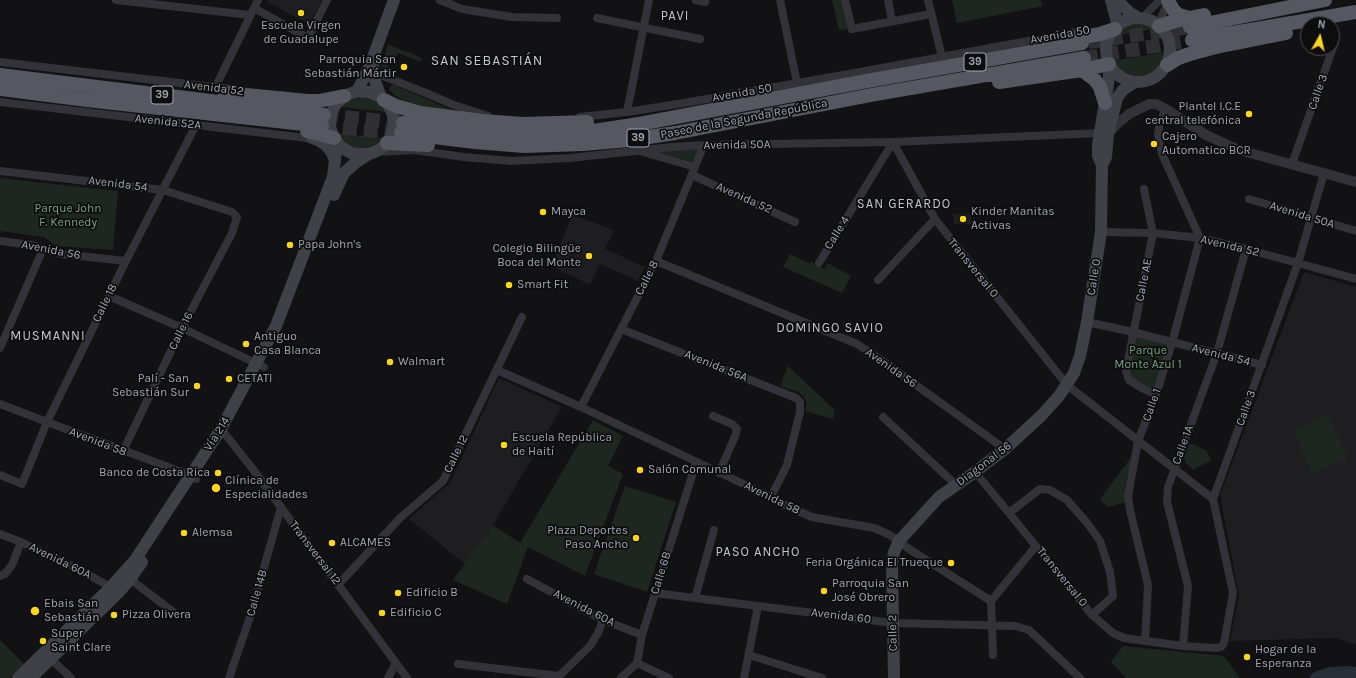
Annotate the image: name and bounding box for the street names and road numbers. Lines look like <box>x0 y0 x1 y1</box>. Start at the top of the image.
street label: Avenida 50 <box>1029 23 1091 47</box>
road number: 39 <box>964 53 986 71</box>
street label: Calle 3 <box>1305 72 1331 112</box>
street label: Avenida 52 <box>183 77 245 99</box>
street label: Avenida 50 <box>711 81 773 105</box>
road number: 39 <box>151 86 173 104</box>
street label: Paseo de la Segunda República <box>659 96 829 142</box>
street label: Avenida 52A <box>134 111 202 133</box>
road number: 39 <box>627 129 649 147</box>
street label: Avenida 50A <box>703 137 771 153</box>
street label: Avenida 54 <box>88 173 148 195</box>
street label: Avenida 52 <box>714 179 774 217</box>
street label: Avenida 50A <box>1268 198 1336 232</box>
street label: Calle 4 <box>821 214 853 252</box>
street label: Avenida 52 <box>1199 232 1261 260</box>
street label: Transversal 0 <box>945 235 1001 301</box>
street label: Avenida 56 <box>20 237 82 263</box>
street label: Calle AE <box>1133 257 1155 303</box>
street label: Calle 8 <box>632 258 662 298</box>
street label: Calle 0 <box>1084 258 1104 296</box>
street label: Calle 18 <box>90 281 120 325</box>
street label: Calle 16 <box>166 310 196 352</box>
street label: Avenida 54 <box>1190 341 1252 369</box>
street label: Avenida 56 <box>862 345 920 391</box>
street label: Avenida 56A <box>682 347 750 385</box>
street label: Calle 1 <box>1139 387 1165 423</box>
street label: Calle 3 <box>1233 388 1259 428</box>
street label: Vía 214 <box>201 414 233 454</box>
street label: Calle 1A <box>1169 423 1197 467</box>
street label: Avenida 58 <box>67 424 129 460</box>
street label: Calle 12 <box>441 433 471 475</box>
street label: Diagonal 56 <box>954 439 1014 489</box>
street label: Avenida 58 <box>742 478 802 518</box>
street label: Transversal 12 <box>286 518 344 588</box>
street label: Avenida 60A <box>27 540 93 582</box>
street label: Transversal 0 <box>1034 544 1090 610</box>
street label: Calle 6B <box>648 550 674 596</box>
street label: Calle 14B <box>243 568 271 618</box>
street label: Avenida 60A <box>551 586 617 630</box>
street label: Avenida 60 <box>810 605 872 627</box>
street label: Calle 2 <box>885 615 901 651</box>

